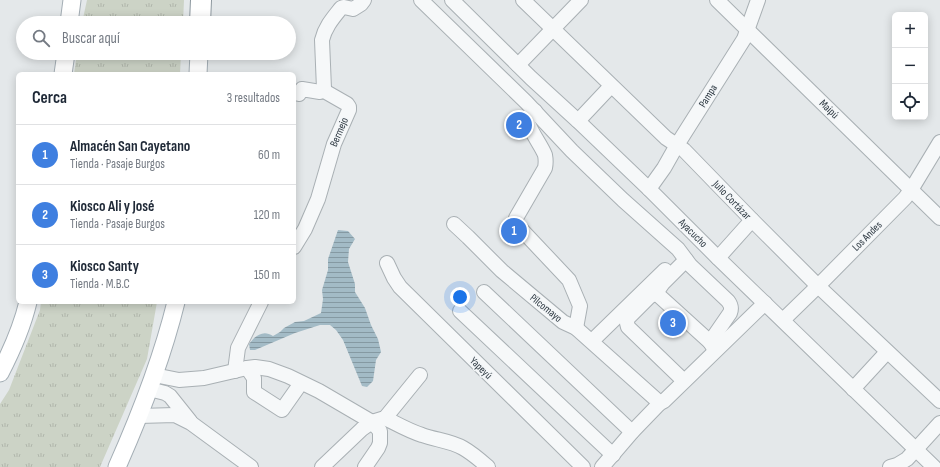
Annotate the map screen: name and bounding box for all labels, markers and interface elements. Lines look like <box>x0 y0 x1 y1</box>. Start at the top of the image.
map controls <box>892 12 928 120</box>
button: + <box>892 12 928 48</box>
search box <box>16 16 296 60</box>
icon: search <box>30 27 52 49</box>
text: Buscar aquí <box>62 29 120 48</box>
button: − <box>892 48 928 84</box>
street label: Pampa <box>696 82 720 110</box>
button: locate <box>892 84 928 120</box>
text: Cerca <box>32 88 67 108</box>
text: 3 resultados <box>227 90 280 106</box>
street label: Maipú <box>817 97 842 122</box>
pin: 2 <box>506 110 532 140</box>
street label: Bermejo <box>327 115 351 149</box>
text: Almacén San Cayetano <box>70 137 190 156</box>
text: 1 <box>42 147 48 163</box>
text: 60 m <box>258 147 280 163</box>
text: Tienda · Pasaje Burgos <box>70 156 165 172</box>
street label: Julio Cortázar <box>709 177 754 222</box>
text: Kiosco Ali y José <box>70 197 154 216</box>
text: 2 <box>42 207 48 223</box>
text: 120 m <box>254 207 280 223</box>
street label: Ayacucho <box>675 215 710 250</box>
text: Tienda · Pasaje Burgos <box>70 216 165 232</box>
pin: 1 <box>501 216 527 246</box>
street label: Los Andes <box>849 218 885 254</box>
text: Kiosco Santy <box>70 257 139 276</box>
text: 3 <box>42 267 48 283</box>
text: 150 m <box>254 267 280 283</box>
text: Tienda · M.B.C <box>70 276 130 292</box>
your location <box>450 287 470 307</box>
street label: Pilcomayo <box>527 291 565 325</box>
pin: 3 <box>660 308 686 338</box>
street label: Yapeyú <box>467 354 495 382</box>

